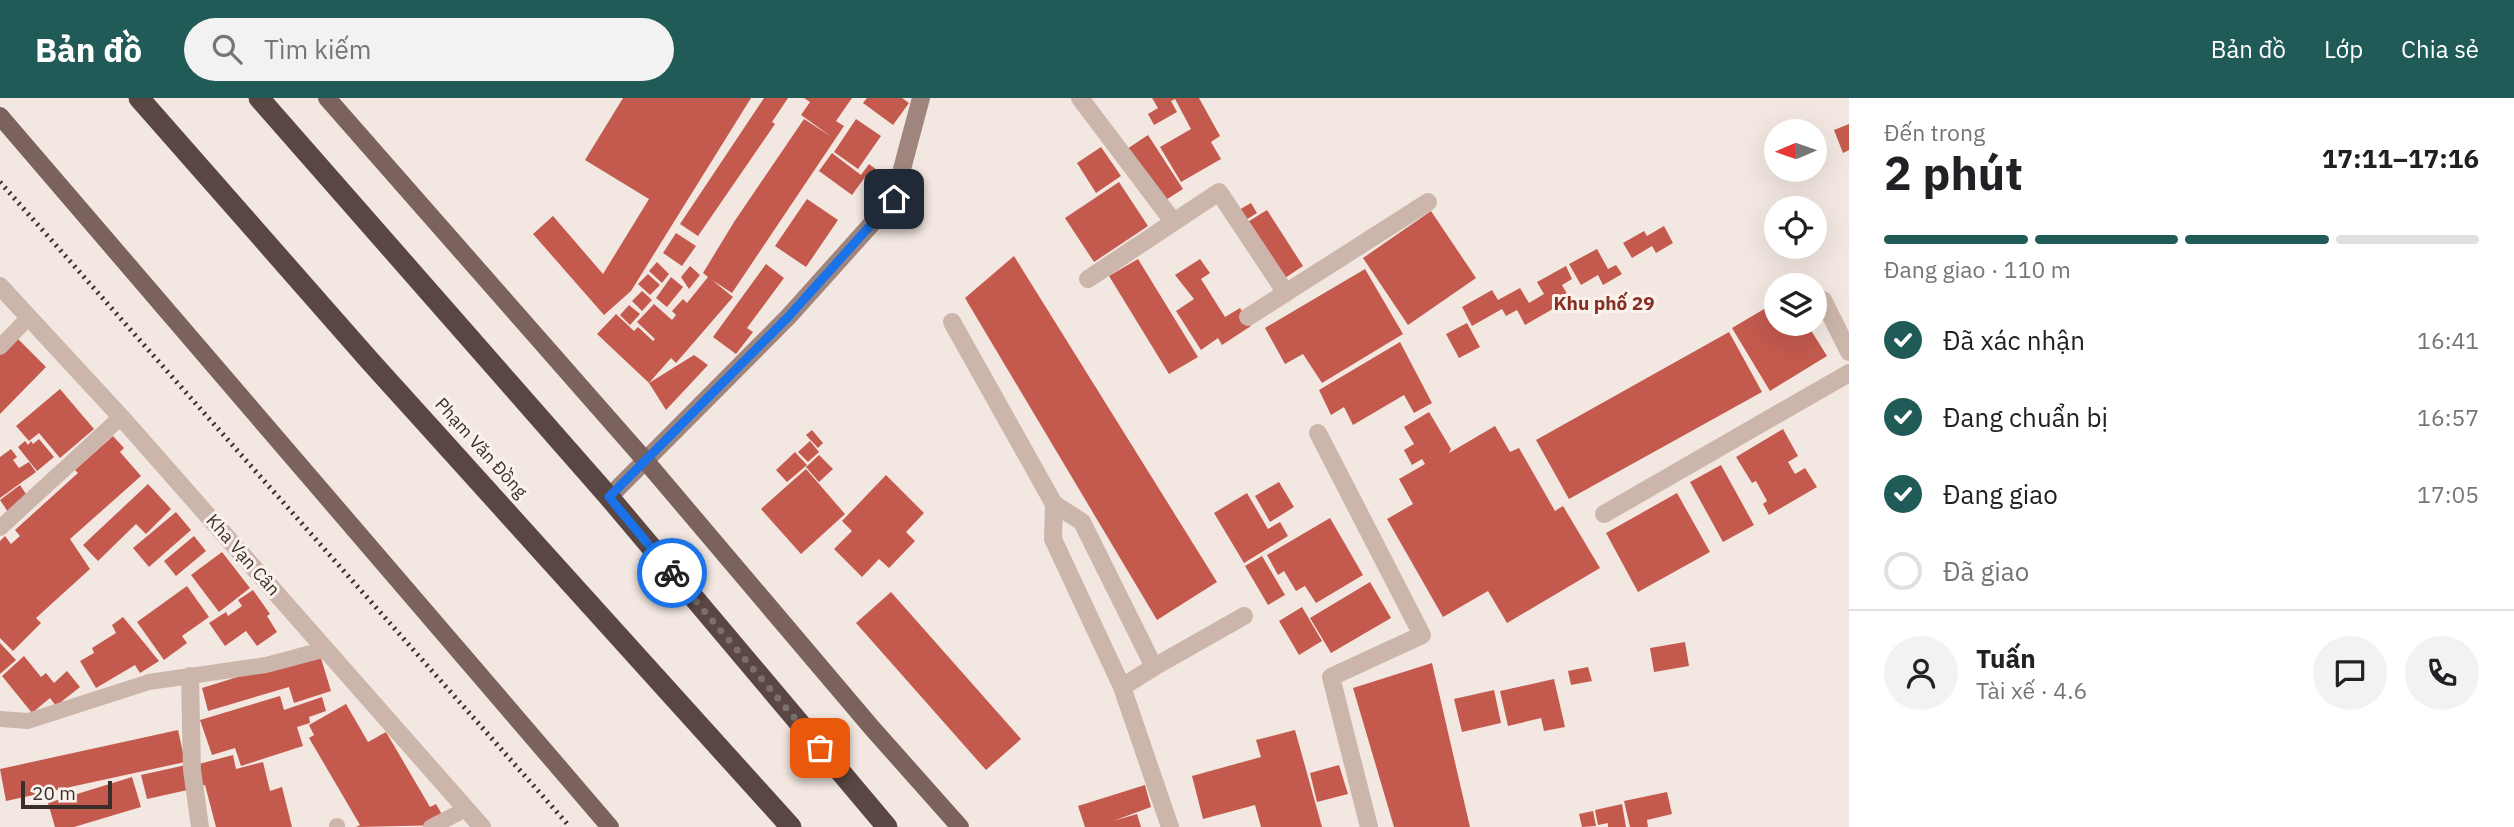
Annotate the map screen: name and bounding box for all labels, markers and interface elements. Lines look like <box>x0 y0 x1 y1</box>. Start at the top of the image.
search box <box>184 18 674 81</box>
text: Bản đồ <box>35 28 142 71</box>
icon: search <box>208 30 246 68</box>
text: Tìm kiếm <box>264 32 371 66</box>
text: Bản đồ <box>2211 33 2286 65</box>
text: Lớp <box>2324 33 2363 65</box>
text: Chia sẻ <box>2401 33 2479 65</box>
text: Đến trong <box>1884 117 1985 147</box>
north arrow <box>1764 119 1827 182</box>
map controls <box>1764 119 1827 336</box>
text: 17:11–17:16 <box>2322 141 2479 175</box>
text: 2 phút <box>1884 143 2023 203</box>
pin <box>864 169 924 229</box>
icon: home <box>875 180 913 218</box>
button: locate <box>1764 196 1827 259</box>
text: Đang giao · 110 m <box>1884 254 2071 284</box>
button: layers <box>1764 273 1827 336</box>
district label: Khu phố 29 <box>1553 291 1655 315</box>
icon: check <box>1884 321 1922 359</box>
text: Đã xác nhận <box>1943 323 2085 357</box>
text: 16:41 <box>2417 325 2479 355</box>
street label: Phạm Văn Đồng <box>430 393 533 503</box>
icon: check <box>1884 398 1922 436</box>
text: Đang chuẩn bị <box>1943 400 2108 434</box>
text: 16:57 <box>2417 402 2479 432</box>
icon: check <box>1884 475 1922 513</box>
text: Đang giao <box>1943 477 2058 511</box>
text: 17:05 <box>2417 479 2479 509</box>
street label: Kha Vạn Cân <box>202 509 285 600</box>
courier <box>637 538 707 608</box>
icon: bike <box>653 554 691 592</box>
text: Đã giao <box>1943 554 2029 588</box>
button: person <box>1884 636 1958 710</box>
button: chat <box>2313 636 2387 710</box>
button: phone <box>2405 636 2479 710</box>
text: Tuấn <box>1976 641 2036 675</box>
text: Tài xế · 4.6 <box>1976 675 2087 705</box>
pin <box>790 718 850 778</box>
icon: bag <box>801 729 839 767</box>
scale bar <box>21 778 112 810</box>
text: 20 m <box>32 781 76 805</box>

